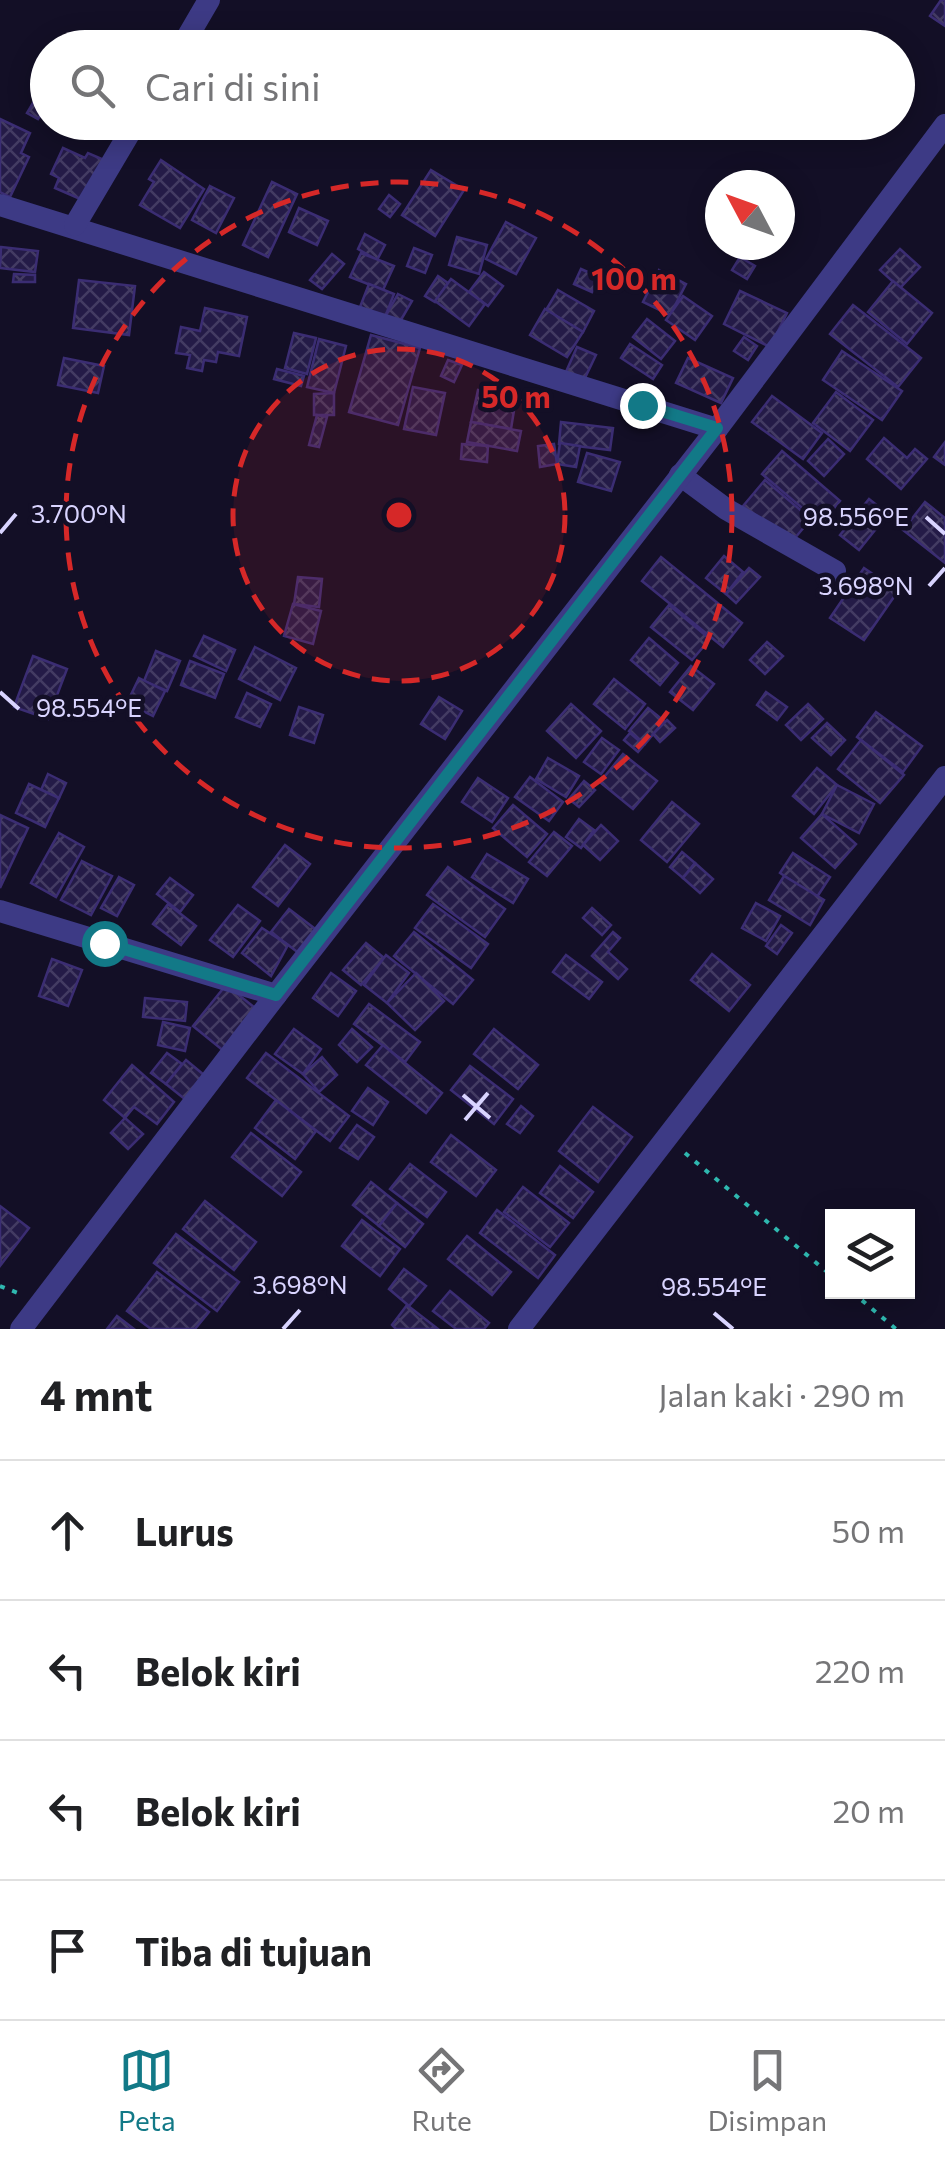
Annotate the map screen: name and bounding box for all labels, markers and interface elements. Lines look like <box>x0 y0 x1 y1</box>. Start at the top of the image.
search box <box>30 30 915 140</box>
icon: search <box>65 58 120 113</box>
text: Cari di sini <box>145 62 321 109</box>
north arrow <box>705 170 795 260</box>
text: 100 m <box>591 259 677 296</box>
text: 50 m <box>481 377 551 414</box>
route end <box>620 383 666 429</box>
centre of rings <box>381 497 417 533</box>
text: 3.700°N <box>31 498 127 528</box>
text: 98.556°E <box>803 501 909 531</box>
text: 3.698°N <box>818 570 914 600</box>
text: 98.554°E <box>36 692 142 722</box>
route start <box>82 921 128 967</box>
map controls <box>825 1209 915 1299</box>
button: layers <box>825 1209 915 1299</box>
text: 3.698°N <box>252 1269 348 1299</box>
text: 98.554°E <box>661 1271 767 1301</box>
text: 4 mnt <box>40 1368 152 1420</box>
text: Jalan kaki · 290 m <box>658 1374 905 1414</box>
icon: ahead <box>40 1503 95 1558</box>
text: Lurus <box>135 1507 234 1554</box>
text: 50 m <box>832 1510 905 1550</box>
icon: left <box>40 1643 95 1698</box>
text: Belok kiri <box>135 1647 301 1694</box>
text: 220 m <box>815 1650 905 1690</box>
icon: left <box>40 1783 95 1838</box>
text: Belok kiri <box>135 1787 301 1834</box>
text: 20 m <box>832 1790 905 1830</box>
icon: arrive <box>40 1923 95 1978</box>
text: Tiba di tujuan <box>135 1927 372 1974</box>
tab: Peta <box>118 2043 176 2137</box>
tab: Rute <box>412 2043 472 2137</box>
tab: Disimpan <box>708 2043 827 2137</box>

